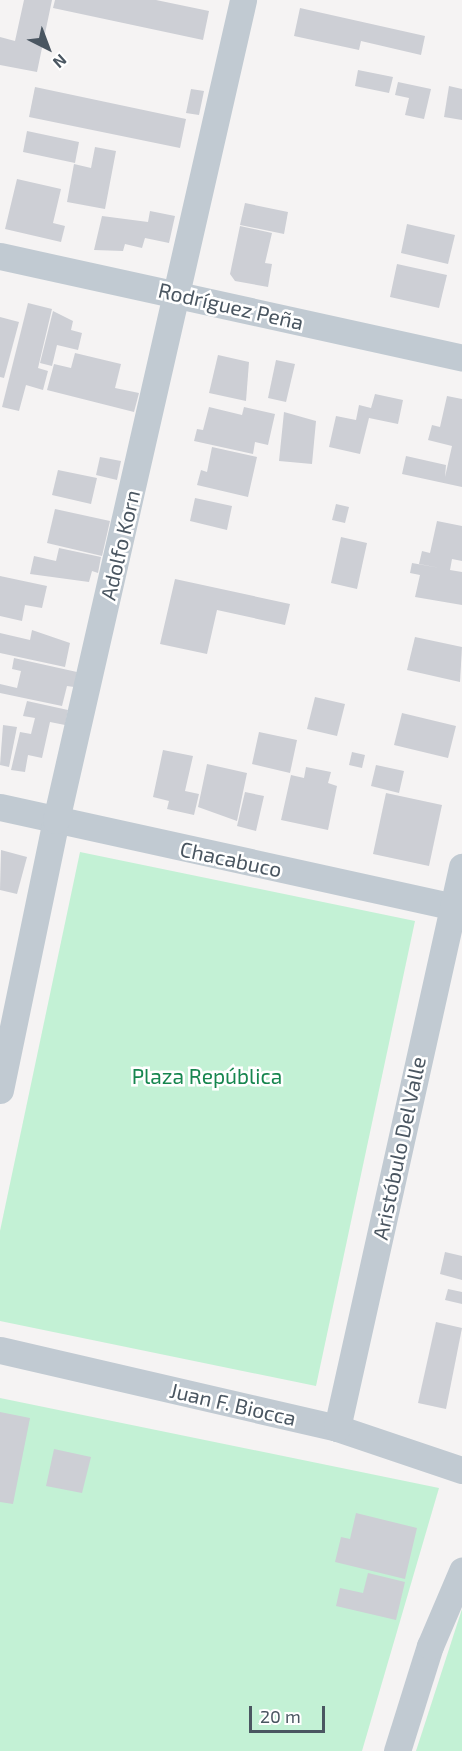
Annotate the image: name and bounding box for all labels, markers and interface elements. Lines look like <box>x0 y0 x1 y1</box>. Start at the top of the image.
north arrow <box>18 18 78 78</box>
text: N <box>50 51 71 73</box>
street label: Rodríguez Peña <box>156 277 306 335</box>
street label: Adolfo Korn <box>95 487 145 603</box>
street label: Chacabuco <box>178 836 284 882</box>
street label: Aristóbulo Del Valle <box>367 1054 431 1242</box>
park label: Plaza República <box>132 1063 282 1089</box>
street label: Juan F. Biocca <box>167 1377 299 1431</box>
scale bar <box>252 1694 328 1732</box>
text: 20 m <box>260 1705 301 1727</box>

